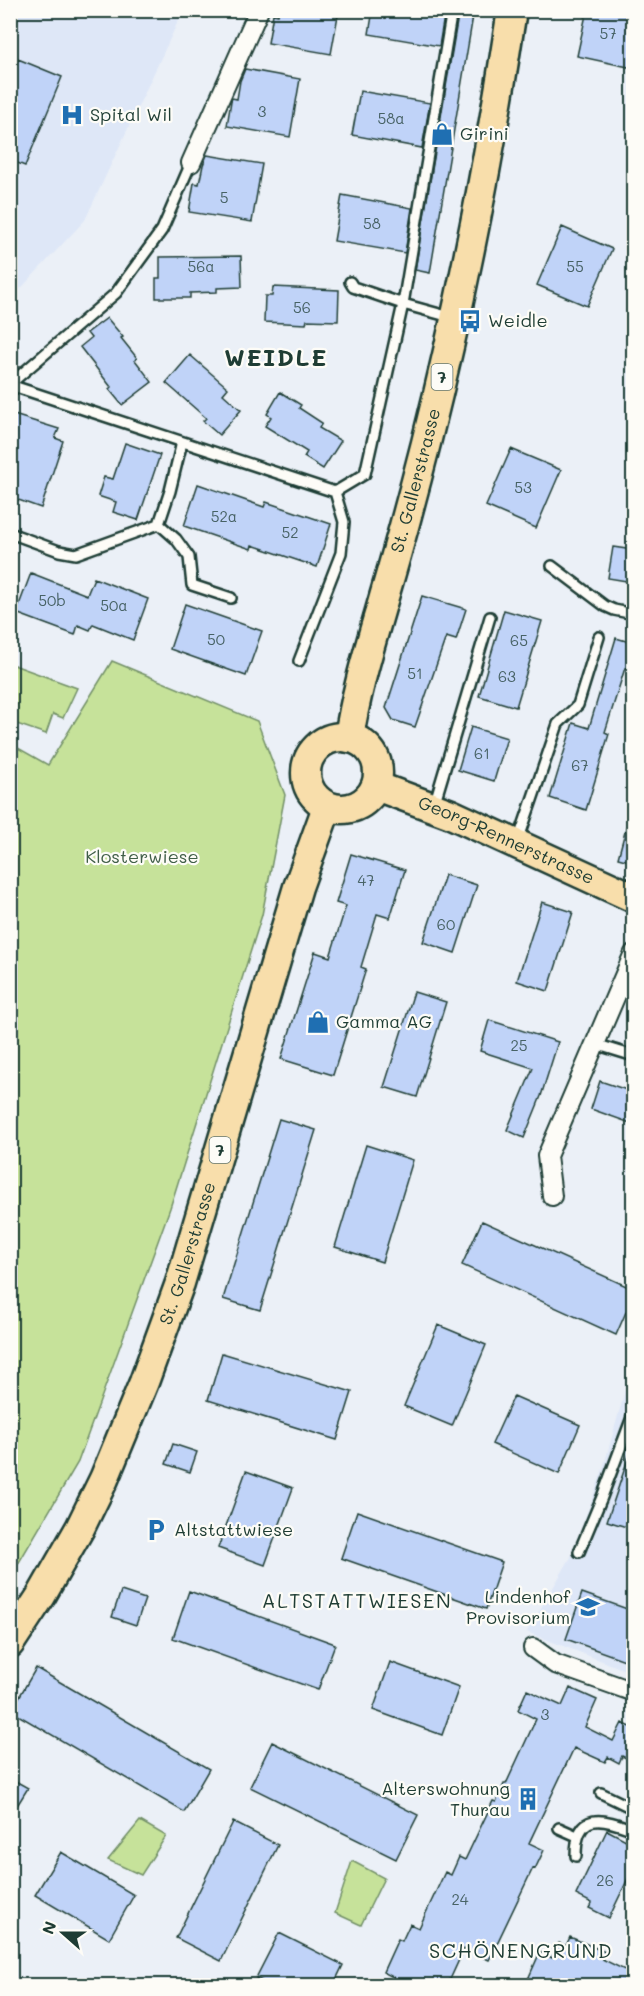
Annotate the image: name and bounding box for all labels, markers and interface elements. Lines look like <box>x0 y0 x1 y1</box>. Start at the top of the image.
house number: 57 <box>599 23 617 43</box>
house number: 3 <box>258 101 267 121</box>
hospital icon: Spital Wil <box>59 102 85 128</box>
place label: Spital Wil <box>90 102 172 126</box>
house number: 58a <box>377 108 405 128</box>
shop icon: Girini <box>429 121 455 147</box>
place label: Girini <box>460 121 509 145</box>
house number: 5 <box>220 187 228 207</box>
house number: 58 <box>363 213 381 233</box>
house number: 56a <box>187 256 215 276</box>
house number: 55 <box>566 256 584 276</box>
house number: 56 <box>293 297 311 317</box>
bus stop icon: Weidle <box>457 308 483 334</box>
place label: Weidle <box>488 308 548 332</box>
district label: WEIDLE <box>224 341 328 372</box>
road number: 7 <box>432 364 452 390</box>
street label: St. Gallerstrasse <box>384 406 445 555</box>
house number: 53 <box>514 477 532 497</box>
house number: 52a <box>211 506 237 526</box>
house number: 52 <box>281 522 299 542</box>
house number: 50b <box>38 590 66 610</box>
house number: 50a <box>100 595 128 615</box>
house number: 50 <box>207 629 225 649</box>
house number: 65 <box>510 630 528 650</box>
house number: 51 <box>407 663 423 683</box>
house number: 63 <box>498 666 516 686</box>
house number: 61 <box>474 743 490 763</box>
house number: 67 <box>571 755 589 775</box>
street label: Georg-Rennerstrasse <box>415 790 598 889</box>
park label: Klosterwiese <box>85 844 199 868</box>
house number: 47 <box>357 870 375 890</box>
house number: 60 <box>437 914 455 934</box>
shop icon: Gamma AG <box>305 1009 331 1035</box>
place label: Gamma AG <box>336 1009 432 1033</box>
house number: 25 <box>510 1035 528 1055</box>
road number: 7 <box>210 1137 230 1163</box>
street label: St. Gallerstrasse <box>153 1179 220 1328</box>
parking icon: Altstattwiese <box>143 1517 169 1543</box>
place label: Altstattwiese <box>174 1517 293 1541</box>
place label: Lindenhof Provisorium <box>466 1584 571 1629</box>
district label: ALTSTATTWIESEN <box>262 1587 452 1613</box>
school or university icon: Lindenhof Provisorium <box>575 1594 601 1620</box>
house number: 3 <box>541 1704 550 1724</box>
place label: Alterswohnung Thurau <box>381 1776 510 1821</box>
building icon: Alterswohnung Thurau <box>515 1786 541 1812</box>
house number: 26 <box>596 1870 614 1890</box>
house number: 24 <box>451 1889 469 1909</box>
north arrow <box>33 1903 93 1963</box>
text: N <box>37 1918 61 1937</box>
district label: SCHÖNENGRUND <box>429 1937 613 1963</box>

